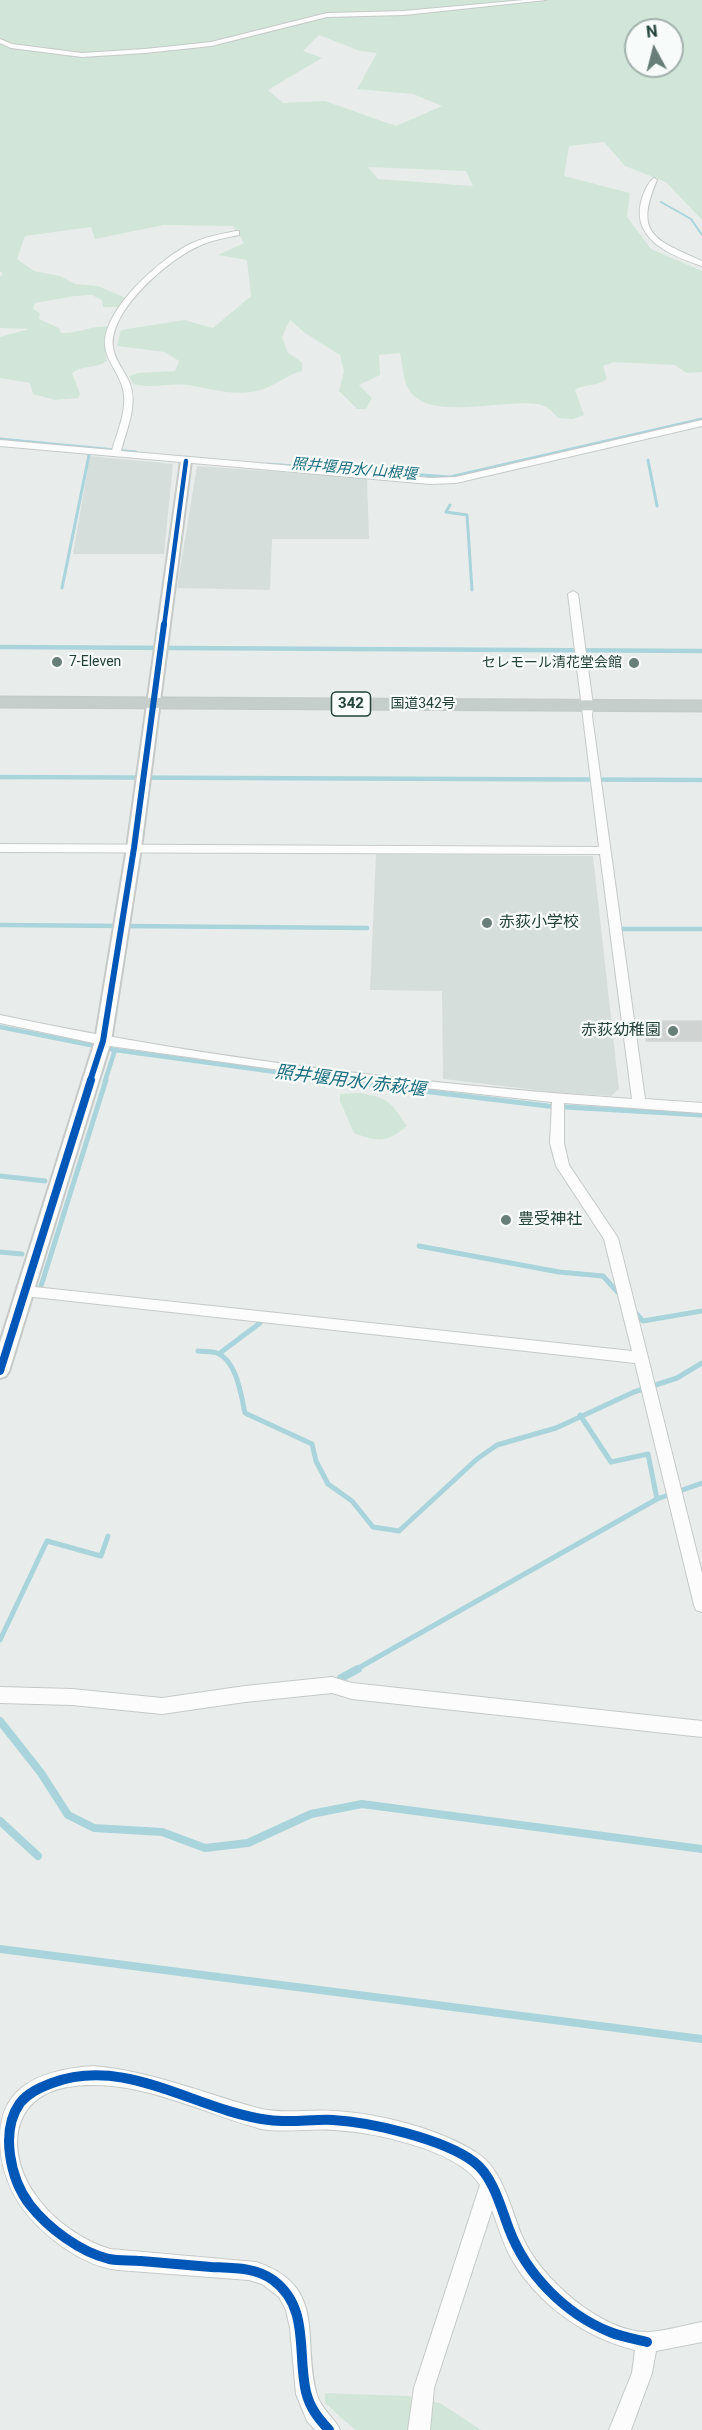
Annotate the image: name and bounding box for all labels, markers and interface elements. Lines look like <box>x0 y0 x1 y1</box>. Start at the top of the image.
north arrow <box>624 18 684 78</box>
text: N <box>645 22 659 42</box>
water label: 照井堰用水/山根堰 <box>290 456 418 484</box>
place label: 7-Eleven <box>69 654 121 670</box>
marker: 7-Eleven <box>50 655 64 669</box>
place label: セレモール清花堂会館 <box>482 655 622 671</box>
marker: セレモール清花堂会館 <box>627 656 641 670</box>
road number: 342 <box>332 692 370 716</box>
street label: 国道342号 <box>390 696 456 712</box>
place label: 赤荻小学校 <box>499 913 579 933</box>
marker: 赤荻小学校 <box>480 916 494 930</box>
place label: 赤荻幼稚園 <box>581 1021 661 1041</box>
marker: 赤荻幼稚園 <box>666 1024 680 1038</box>
water label: 照井堰用水/赤萩堰 <box>274 1062 426 1102</box>
place label: 豊受神社 <box>518 1210 582 1230</box>
marker: 豊受神社 <box>499 1213 513 1227</box>

